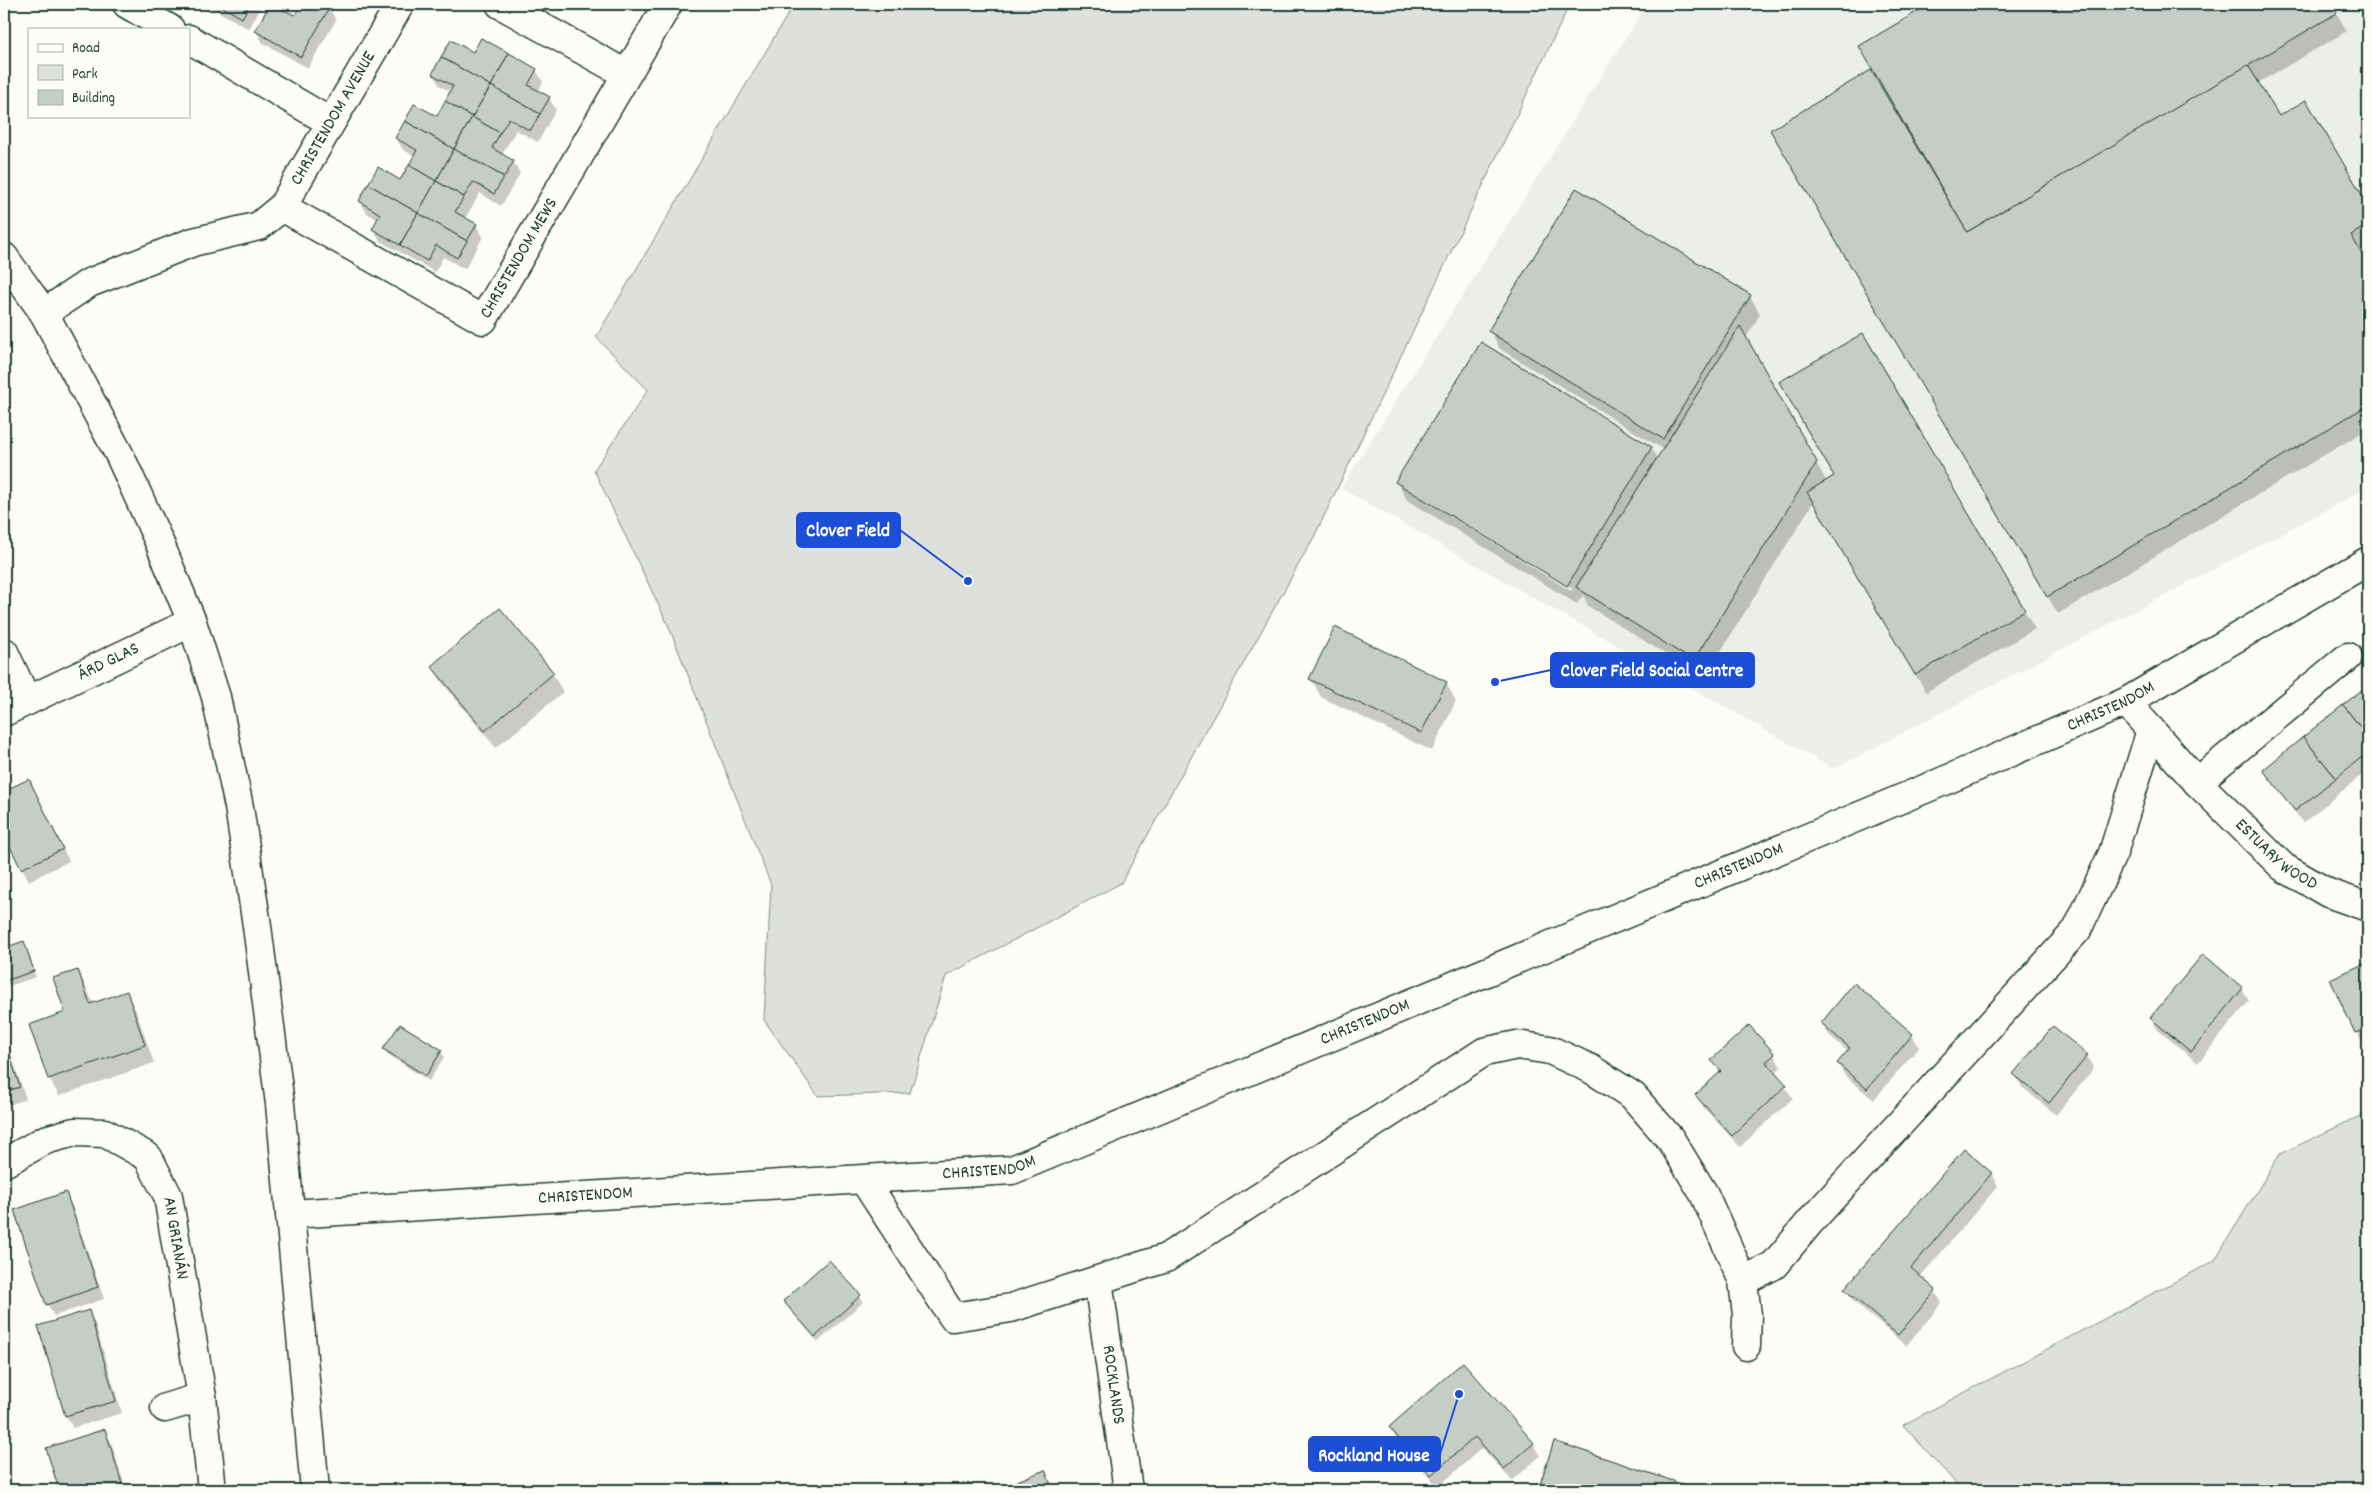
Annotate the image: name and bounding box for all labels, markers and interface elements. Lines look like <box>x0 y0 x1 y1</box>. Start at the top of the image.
legend <box>28 28 190 118</box>
text: Road <box>72 38 100 60</box>
street label: CHRISTENDOM AVENUE <box>285 47 382 190</box>
text: Park <box>72 64 98 86</box>
text: Building <box>72 88 115 110</box>
street label: CHRISTENDOM MEWS <box>474 193 564 323</box>
callout: Clover Field <box>797 513 900 547</box>
text: Clover Field <box>806 519 890 546</box>
street label: ÁRD GLAS <box>74 636 144 687</box>
callout: Clover Field Social Centre <box>1551 653 1754 687</box>
text: Clover Field Social Centre <box>1561 659 1743 686</box>
street label: CHRISTENDOM <box>2063 675 2160 739</box>
street label: ESTUARY WOOD <box>2229 813 2322 897</box>
street label: CHRISTENDOM <box>1690 837 1787 896</box>
street label: CHRISTENDOM <box>1316 993 1414 1052</box>
street label: CHRISTENDOM <box>942 1149 1040 1187</box>
street label: CHRISTENDOM <box>537 1181 634 1211</box>
street label: AN GRIANÁN <box>156 1195 194 1281</box>
street label: ROCKLANDS <box>1095 1344 1131 1426</box>
callout: Rockland House <box>1309 1437 1440 1471</box>
text: Rockland House <box>1318 1444 1430 1471</box>

